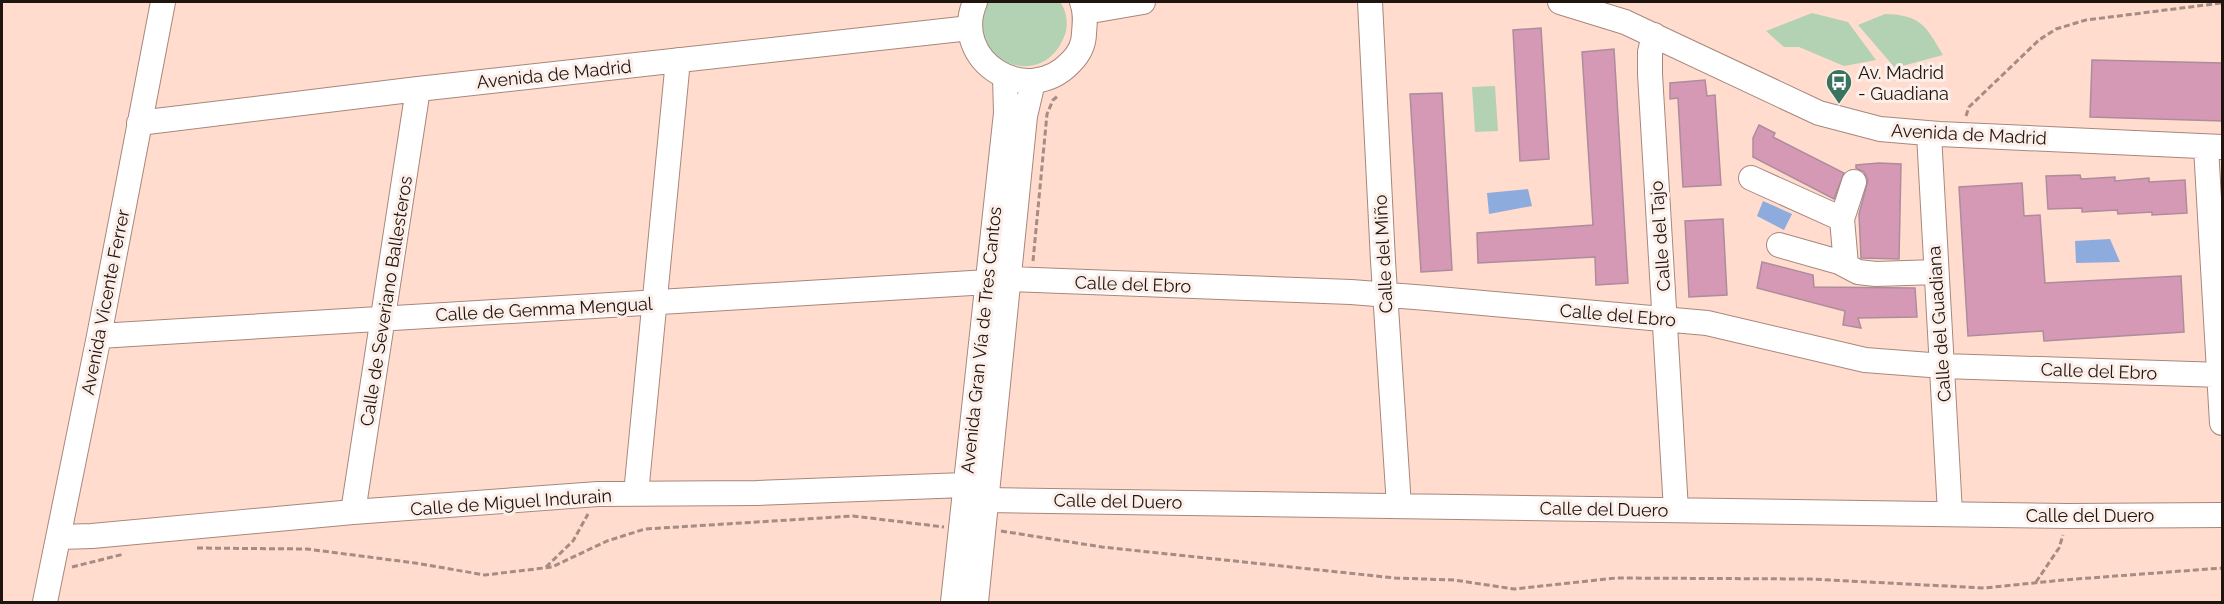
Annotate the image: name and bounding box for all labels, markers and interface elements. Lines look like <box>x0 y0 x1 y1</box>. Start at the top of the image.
street label: Avenida de Madrid <box>475 55 633 93</box>
place label: Av. Madrid - Guadiana <box>1858 62 1949 104</box>
bus stop icon: Av. Madrid - Guadiana <box>1824 67 1854 105</box>
street label: Avenida de Madrid <box>1891 119 2047 149</box>
street label: Calle de Severiano Ballesteros <box>356 174 416 428</box>
street label: Calle del Tajo <box>1646 180 1674 292</box>
street label: Calle del Miño <box>1369 194 1397 314</box>
street label: Avenida Gran Vía de Tres Cantos <box>957 205 1005 475</box>
street label: Avenida Vicente Ferrer <box>77 207 133 397</box>
street label: Calle del Guadiana <box>1923 245 1955 403</box>
street label: Calle del Ebro <box>1074 271 1192 297</box>
street label: Calle de Gemma Mengual <box>435 293 653 325</box>
street label: Calle del Ebro <box>1559 299 1677 331</box>
street label: Calle del Ebro <box>2040 358 2158 384</box>
street label: Calle de Miguel Indurain <box>410 484 612 520</box>
street label: Calle del Duero <box>1053 489 1183 513</box>
street label: Calle del Duero <box>1539 497 1669 521</box>
street label: Calle del Duero <box>2026 505 2155 526</box>

